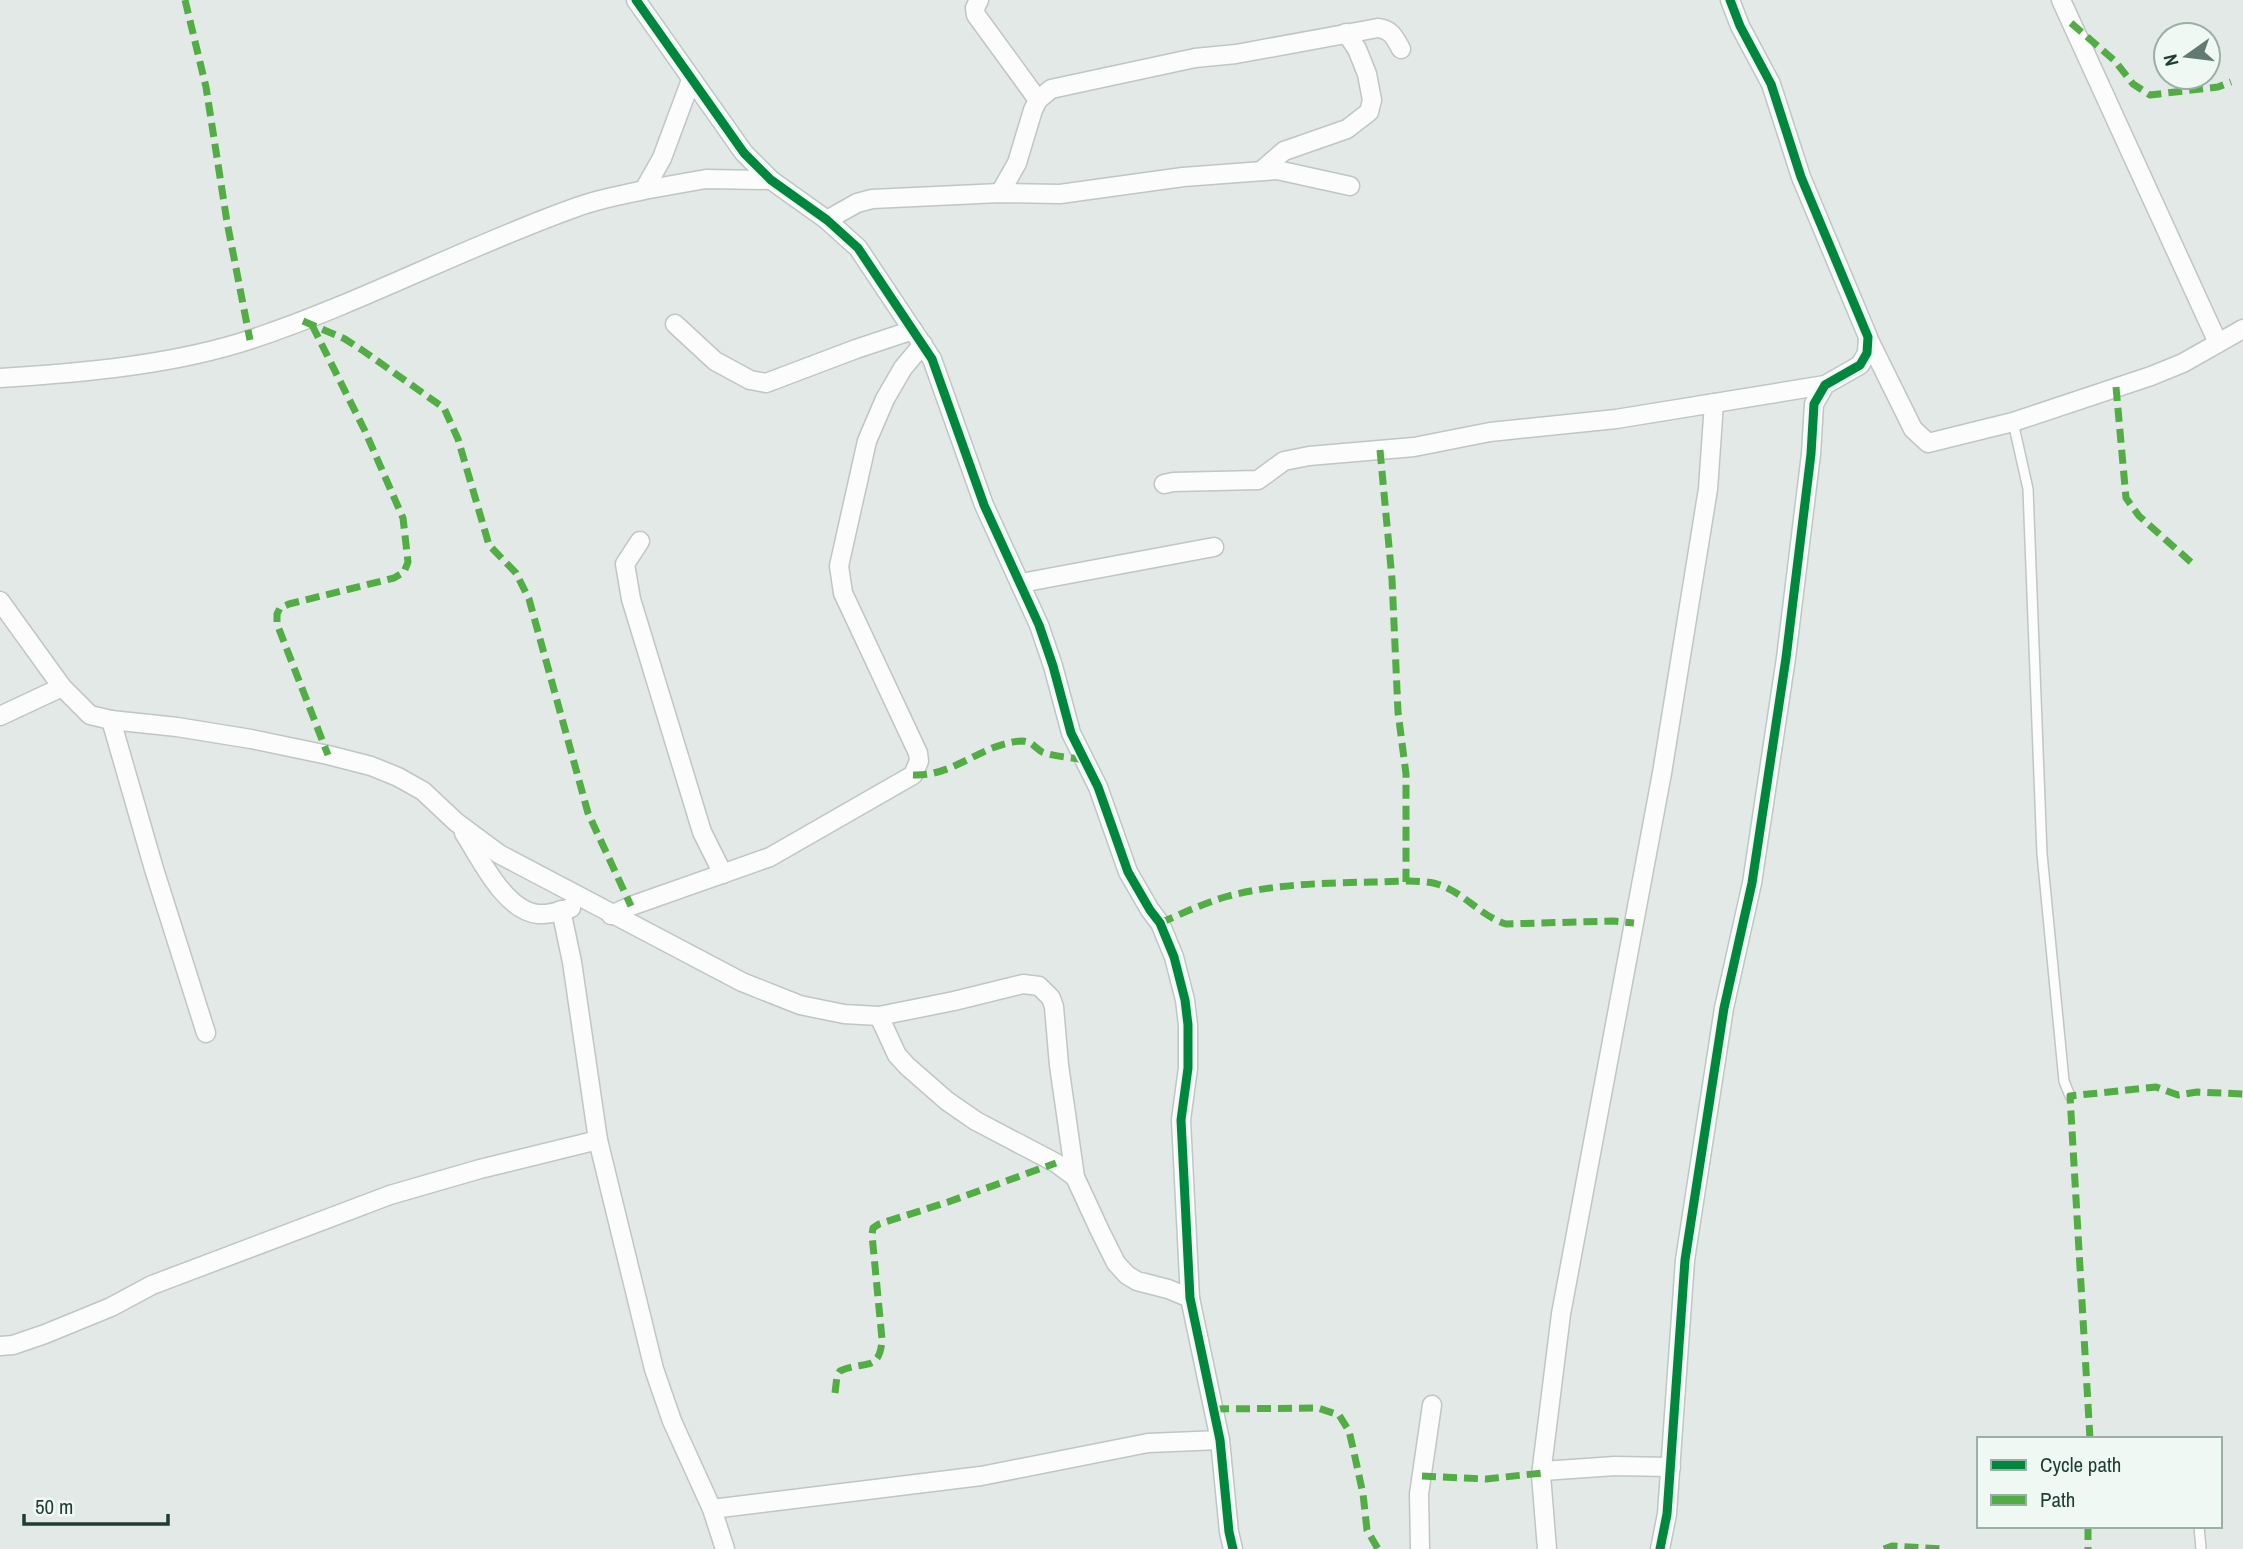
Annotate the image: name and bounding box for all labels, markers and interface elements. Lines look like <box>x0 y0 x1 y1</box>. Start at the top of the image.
north arrow <box>2152 21 2222 91</box>
text: N <box>2157 52 2184 69</box>
legend <box>1977 1437 2222 1528</box>
text: Cycle path <box>2040 1450 2121 1479</box>
scale bar <box>24 1482 168 1526</box>
text: Path <box>2040 1485 2075 1514</box>
text: 50 m <box>35 1492 73 1521</box>

